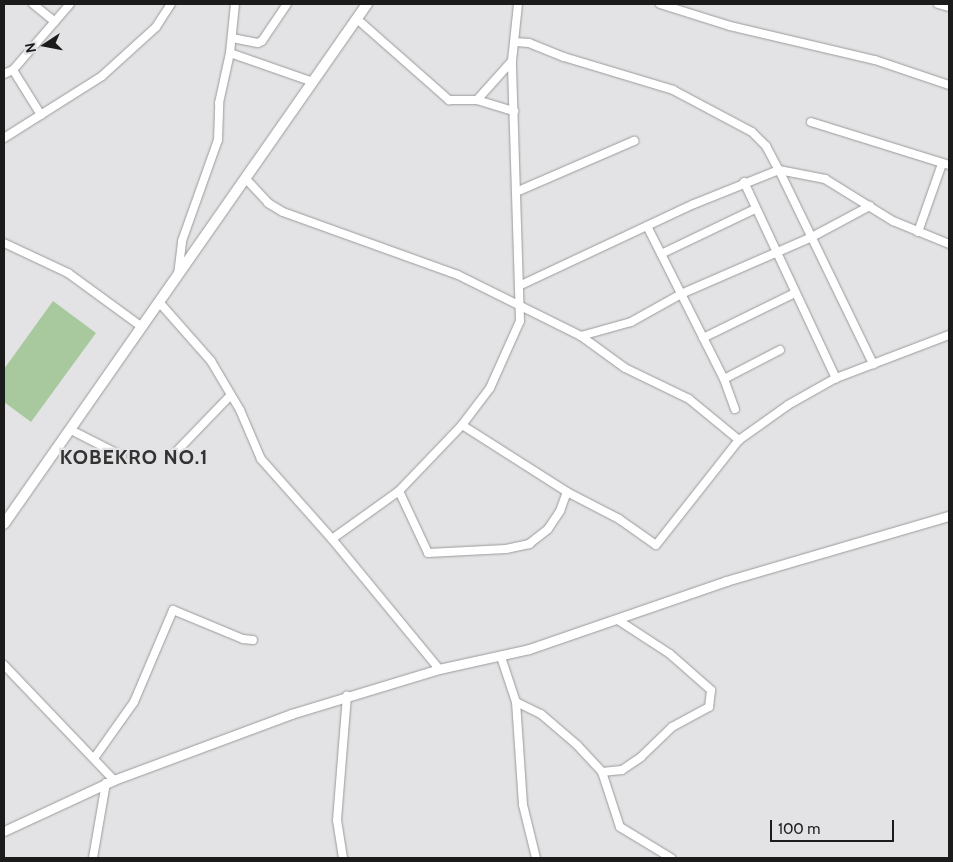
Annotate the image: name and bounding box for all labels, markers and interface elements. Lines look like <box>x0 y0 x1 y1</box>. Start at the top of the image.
north arrow <box>20 20 70 70</box>
text: N <box>20 41 40 54</box>
district label: KOBEKRO NO.1 <box>58 445 210 469</box>
scale bar <box>773 810 897 842</box>
text: 100 m <box>778 820 820 838</box>

